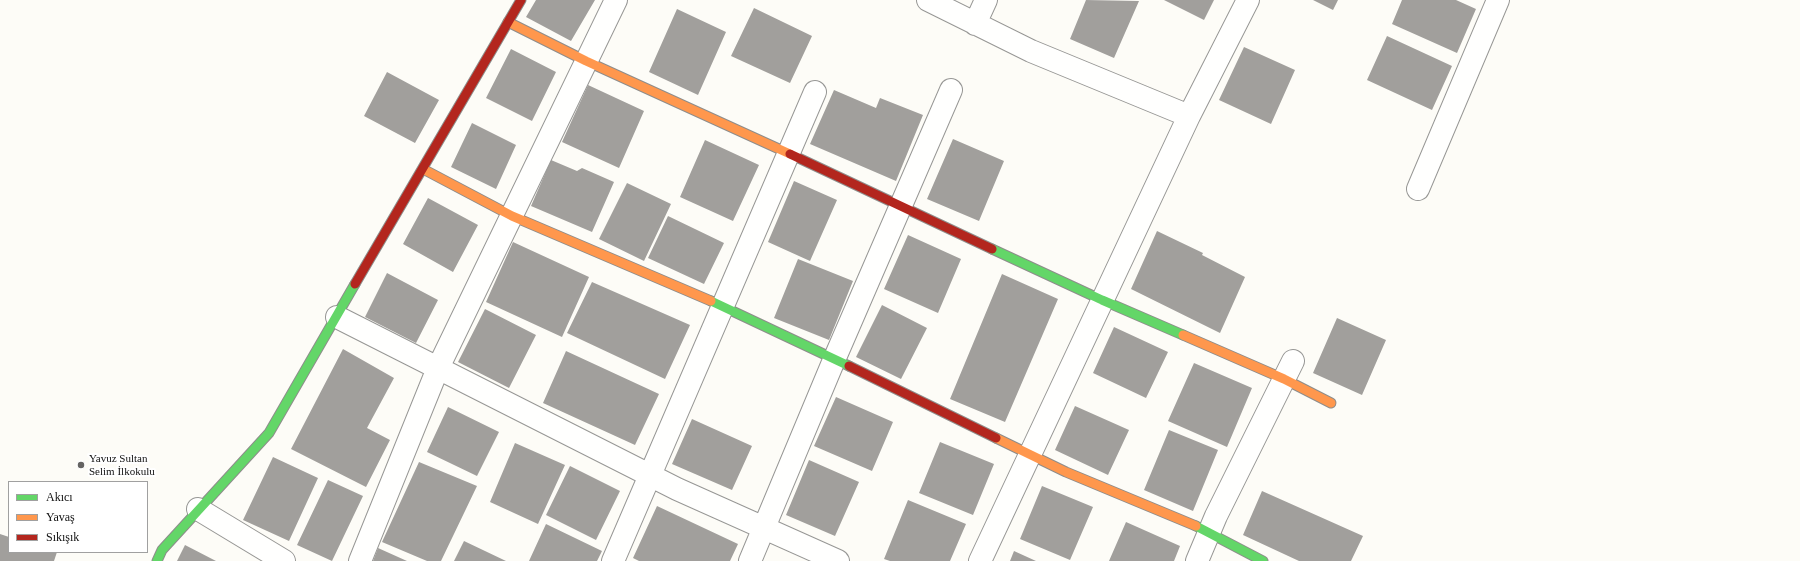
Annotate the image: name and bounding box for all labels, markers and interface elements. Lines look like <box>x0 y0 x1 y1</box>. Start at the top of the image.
place label: Yavuz Sultan Selim İlkokulu <box>89 452 155 478</box>
marker: Yavuz Sultan Selim İlkokulu <box>76 460 86 470</box>
legend <box>8 481 148 553</box>
text: Akıcı <box>46 490 73 504</box>
text: Yavaş <box>46 510 75 524</box>
text: Sıkışık <box>46 530 79 544</box>

